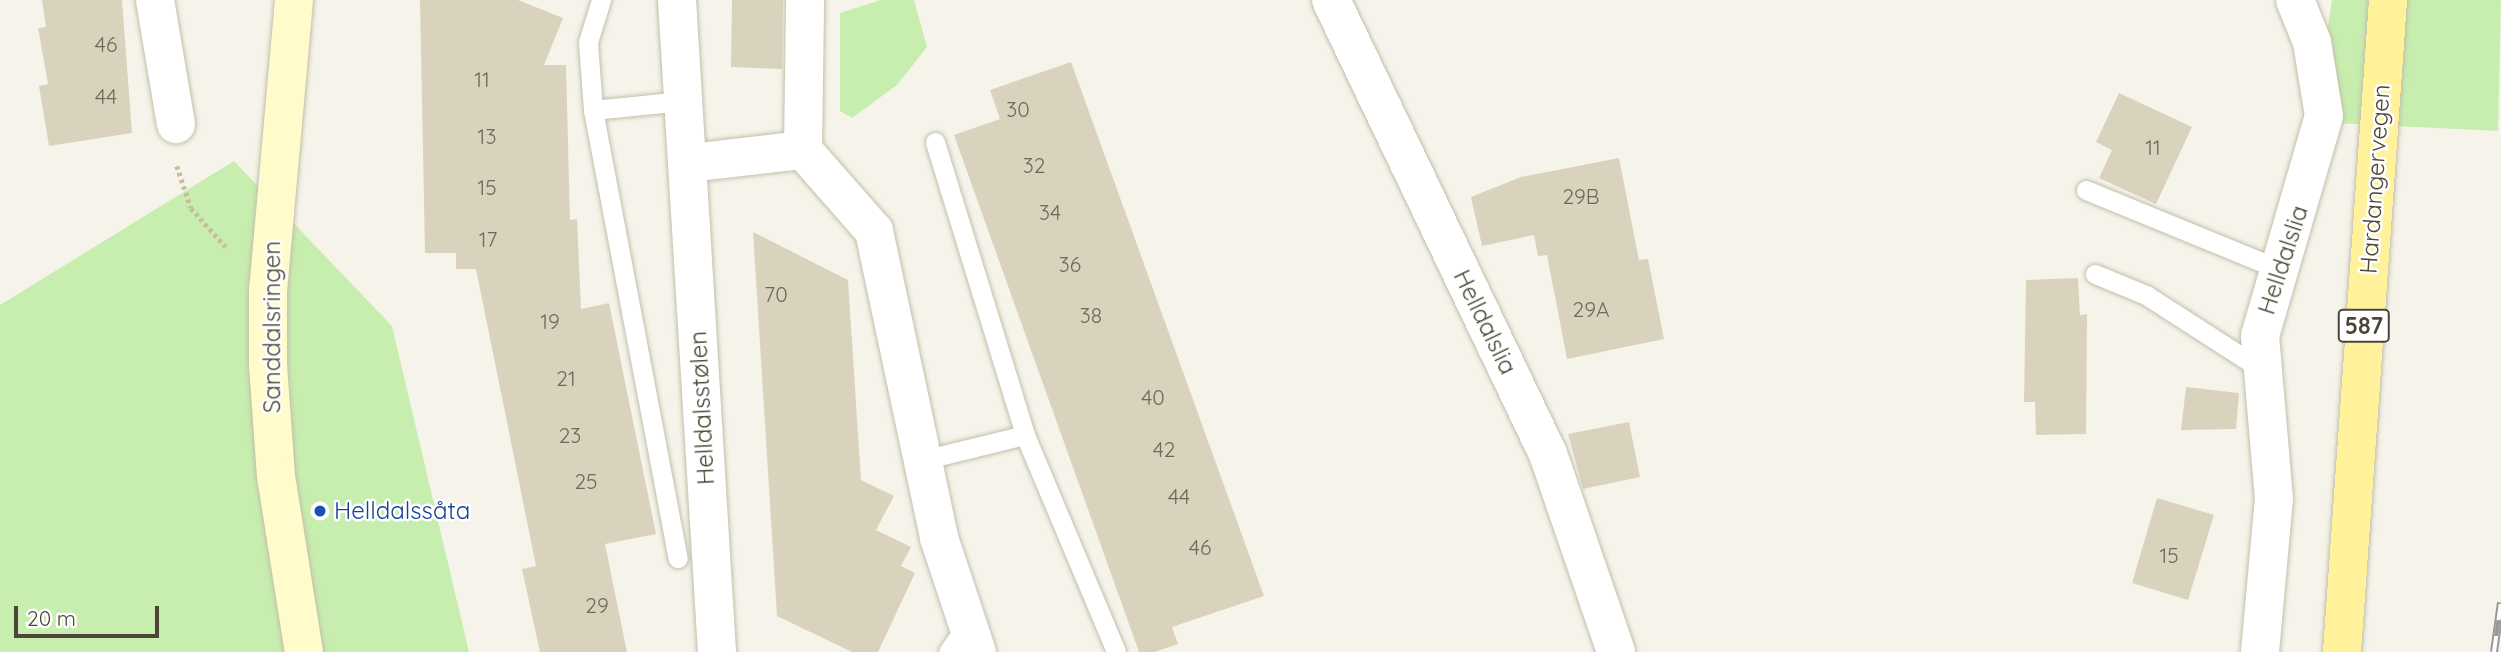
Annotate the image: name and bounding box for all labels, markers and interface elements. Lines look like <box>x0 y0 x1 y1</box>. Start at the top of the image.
house number: 46 <box>95 31 117 57</box>
house number: 11 <box>474 66 490 92</box>
house number: 44 <box>95 83 117 109</box>
street label: Hardangervegen <box>2354 83 2396 275</box>
house number: 30 <box>1006 96 1030 122</box>
house number: 13 <box>478 123 496 149</box>
house number: 11 <box>2145 134 2161 160</box>
house number: 32 <box>1023 152 1045 178</box>
house number: 15 <box>477 174 497 200</box>
house number: 29B <box>1562 183 1600 209</box>
house number: 34 <box>1039 199 1061 225</box>
street label: Helldalslia <box>2252 202 2314 318</box>
house number: 17 <box>479 226 497 252</box>
street label: Sanddalsringen <box>258 241 286 413</box>
house number: 36 <box>1059 251 1081 277</box>
street label: Helldalslia <box>1447 265 1523 379</box>
house number: 70 <box>764 281 788 307</box>
house number: 29A <box>1573 296 1609 322</box>
house number: 38 <box>1080 302 1102 328</box>
road number: 587 <box>2338 306 2390 346</box>
house number: 19 <box>540 308 560 334</box>
street label: Helldalsstølen <box>684 330 720 486</box>
house number: 21 <box>556 365 576 391</box>
house number: 40 <box>1141 384 1165 410</box>
house number: 23 <box>559 422 581 448</box>
house number: 42 <box>1153 436 1175 462</box>
house number: 25 <box>574 468 598 494</box>
house number: 44 <box>1168 483 1190 509</box>
place label: Helldalssåta <box>334 497 470 525</box>
marker: Helldalssåta <box>312 503 328 519</box>
house number: 46 <box>1189 534 1211 560</box>
house number: 15 <box>2159 542 2179 568</box>
scale bar <box>18 592 163 636</box>
house number: 29 <box>585 592 609 618</box>
text: 20 m <box>27 605 76 631</box>

